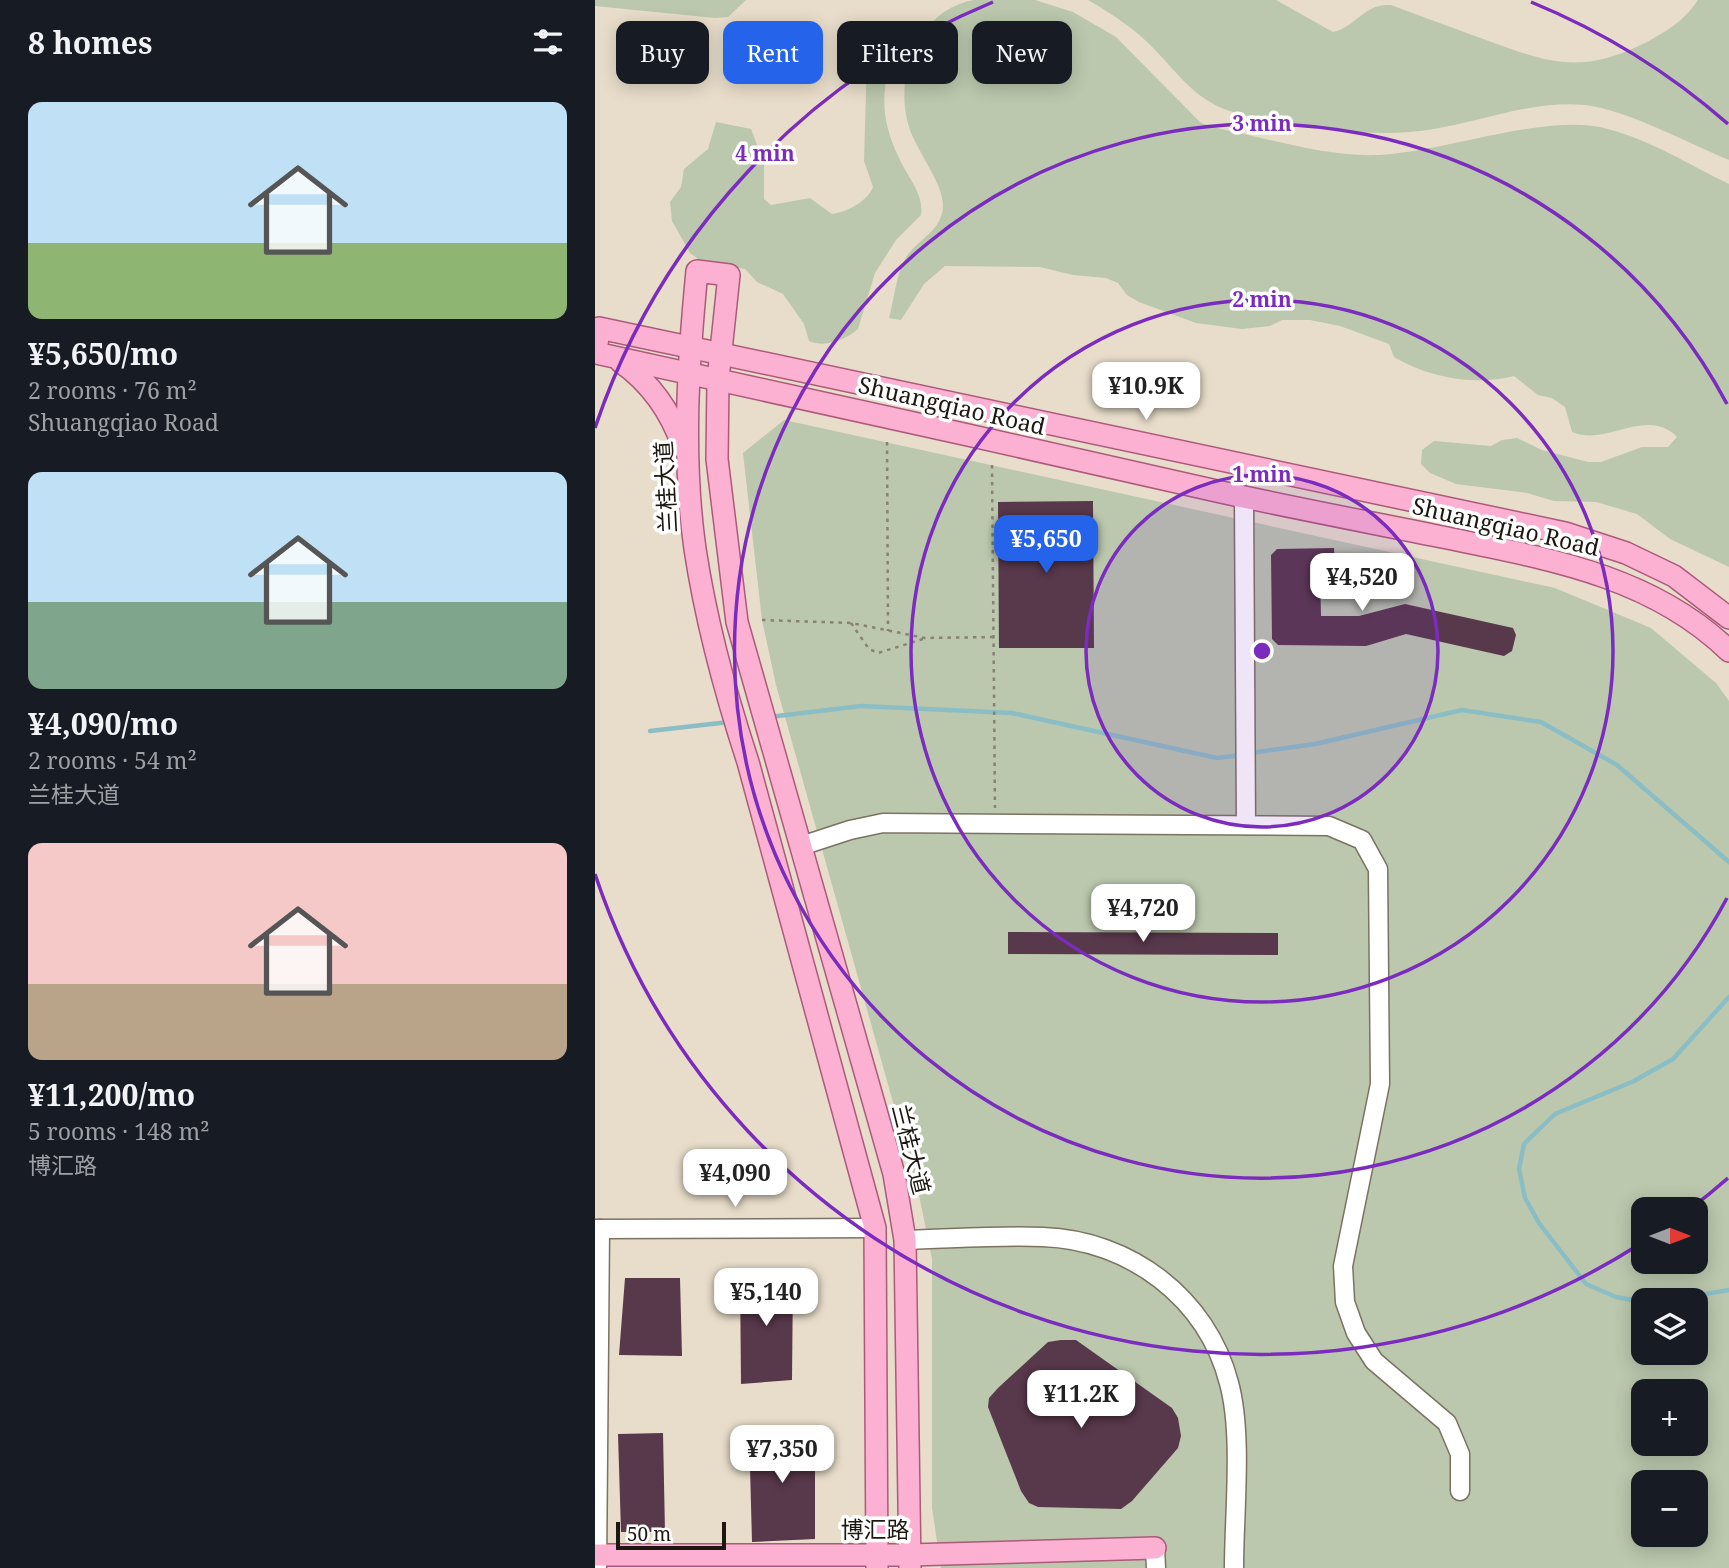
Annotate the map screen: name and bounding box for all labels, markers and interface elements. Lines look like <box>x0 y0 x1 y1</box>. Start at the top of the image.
chip: Buy <box>616 21 709 84</box>
chip: Rent <box>723 21 823 84</box>
chip: Filters <box>837 21 958 84</box>
chip: New <box>972 21 1072 84</box>
text: 8 homes <box>28 22 152 63</box>
icon: filters <box>529 23 567 61</box>
text: 3 min <box>1232 109 1292 137</box>
text: 4 min <box>735 139 795 167</box>
icon: home <box>235 147 361 273</box>
text: 2 min <box>1232 285 1292 313</box>
text: ¥5,650/mo <box>28 333 178 374</box>
pin: ¥10.9K <box>1089 362 1203 422</box>
street label: Shuangqiao Road <box>855 368 1049 442</box>
text: ¥10.9K <box>1108 369 1184 401</box>
text: 2 rooms · 76 m² <box>28 374 197 406</box>
text: Shuangqiao Road <box>28 406 219 438</box>
street label: 兰桂大道 <box>647 440 683 534</box>
text: 1 min <box>1232 460 1292 488</box>
street label: Shuangqiao Road <box>1409 489 1603 563</box>
pin: ¥5,650 <box>989 516 1103 575</box>
icon: home <box>235 517 361 643</box>
text: ¥5,650 <box>1010 522 1082 554</box>
pin: ¥4,520 <box>1305 554 1419 613</box>
text: ¥4,520 <box>1326 560 1398 592</box>
centre of rings <box>1250 639 1274 663</box>
text: ¥4,090/mo <box>28 703 178 744</box>
text: 2 rooms · 54 m² <box>28 744 197 776</box>
text: 兰桂大道 <box>28 778 120 810</box>
pin: ¥4,720 <box>1086 884 1200 944</box>
icon: home <box>235 888 361 1014</box>
text: ¥4,720 <box>1107 891 1179 923</box>
text: ¥11,200/mo <box>28 1074 195 1115</box>
street label: 兰桂大道 <box>885 1100 939 1198</box>
text: 5 rooms · 148 m² <box>28 1115 210 1147</box>
text: 博汇路 <box>28 1149 97 1181</box>
pin: ¥4,090 <box>678 1150 792 1209</box>
text: ¥4,090 <box>699 1156 771 1188</box>
north arrow <box>1631 1197 1708 1274</box>
map controls <box>1631 1197 1708 1547</box>
pin: ¥5,140 <box>709 1268 823 1328</box>
text: ¥5,140 <box>730 1275 802 1307</box>
button: layers <box>1631 1288 1708 1365</box>
pin: ¥11.2K <box>1024 1370 1138 1430</box>
text: ¥11.2K <box>1043 1377 1119 1409</box>
button: + <box>1631 1379 1708 1456</box>
pin: ¥7,350 <box>725 1426 839 1485</box>
text: ¥7,350 <box>746 1432 818 1464</box>
button: − <box>1631 1470 1708 1547</box>
street label: 博汇路 <box>841 1513 910 1545</box>
scale bar <box>616 1519 726 1551</box>
text: 50 m <box>627 1521 671 1547</box>

